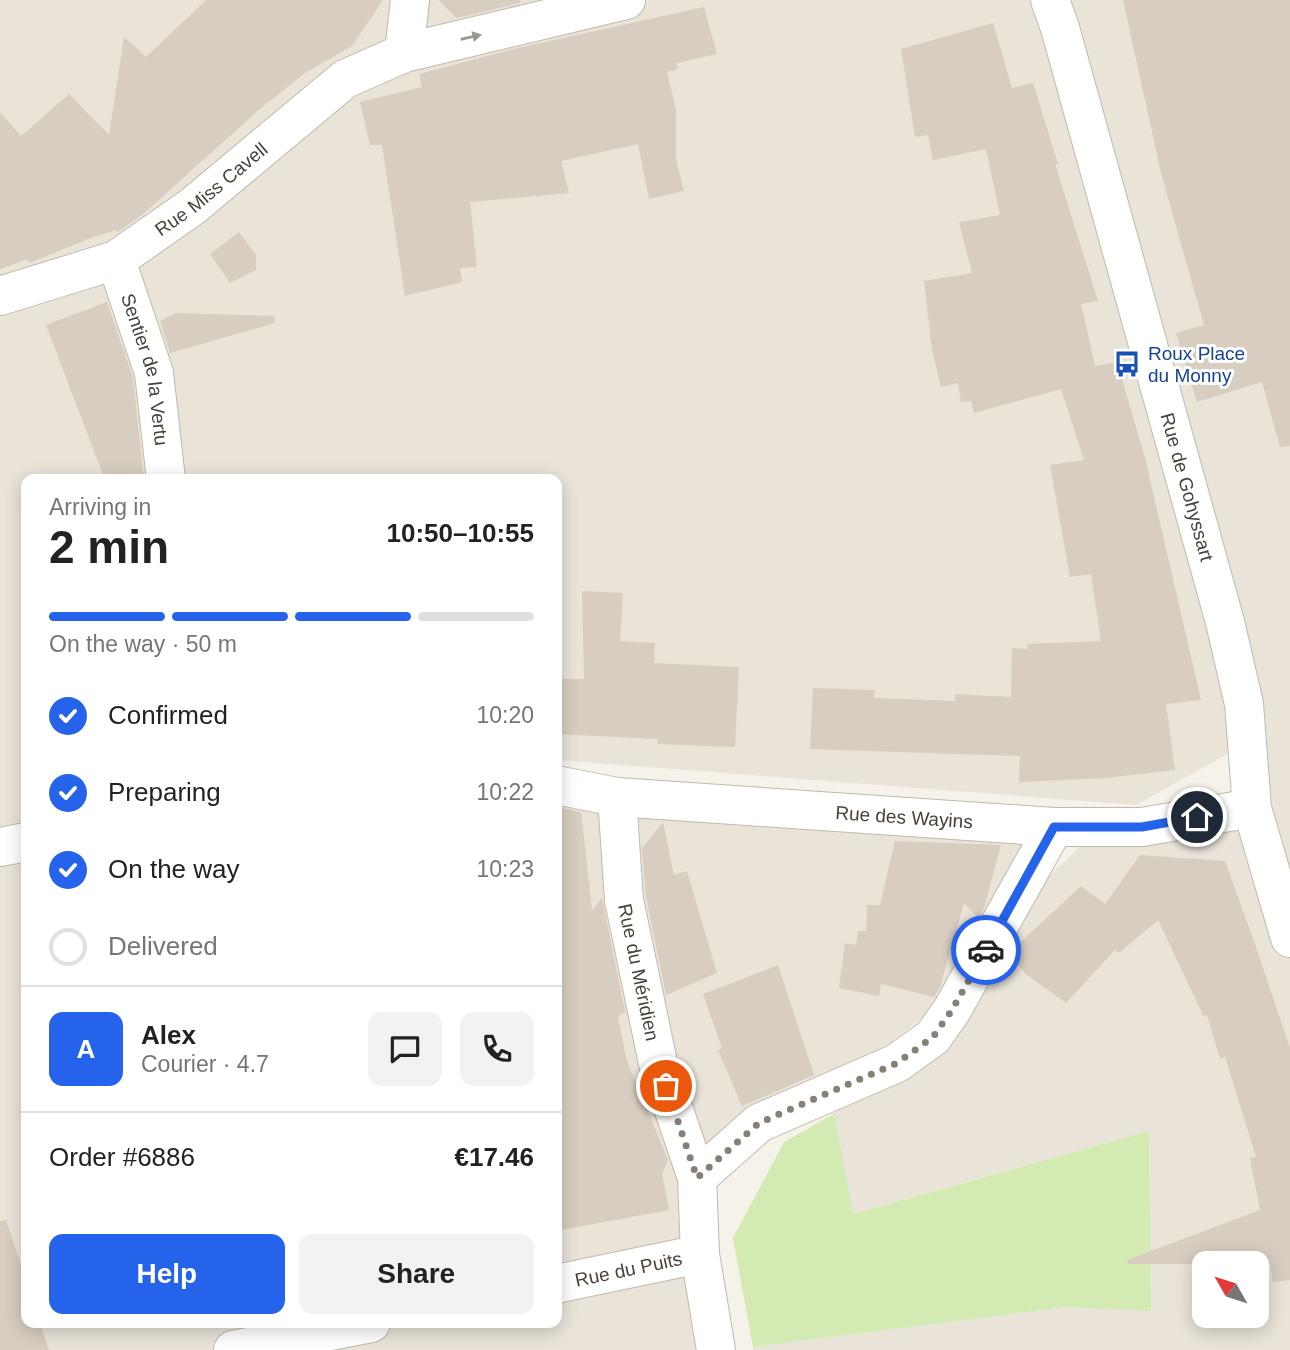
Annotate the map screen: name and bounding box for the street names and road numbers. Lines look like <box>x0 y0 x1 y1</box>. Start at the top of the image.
street label: Rue Miss Cavell <box>151 138 271 240</box>
street label: Sentier de la Vertu <box>117 291 173 447</box>
street label: Rue de Gohyssart <box>1157 410 1218 564</box>
street label: Rue des Wayins <box>835 802 974 832</box>
street label: Rue du Méridien <box>615 902 664 1043</box>
street label: Rue du Puits <box>573 1248 684 1290</box>

